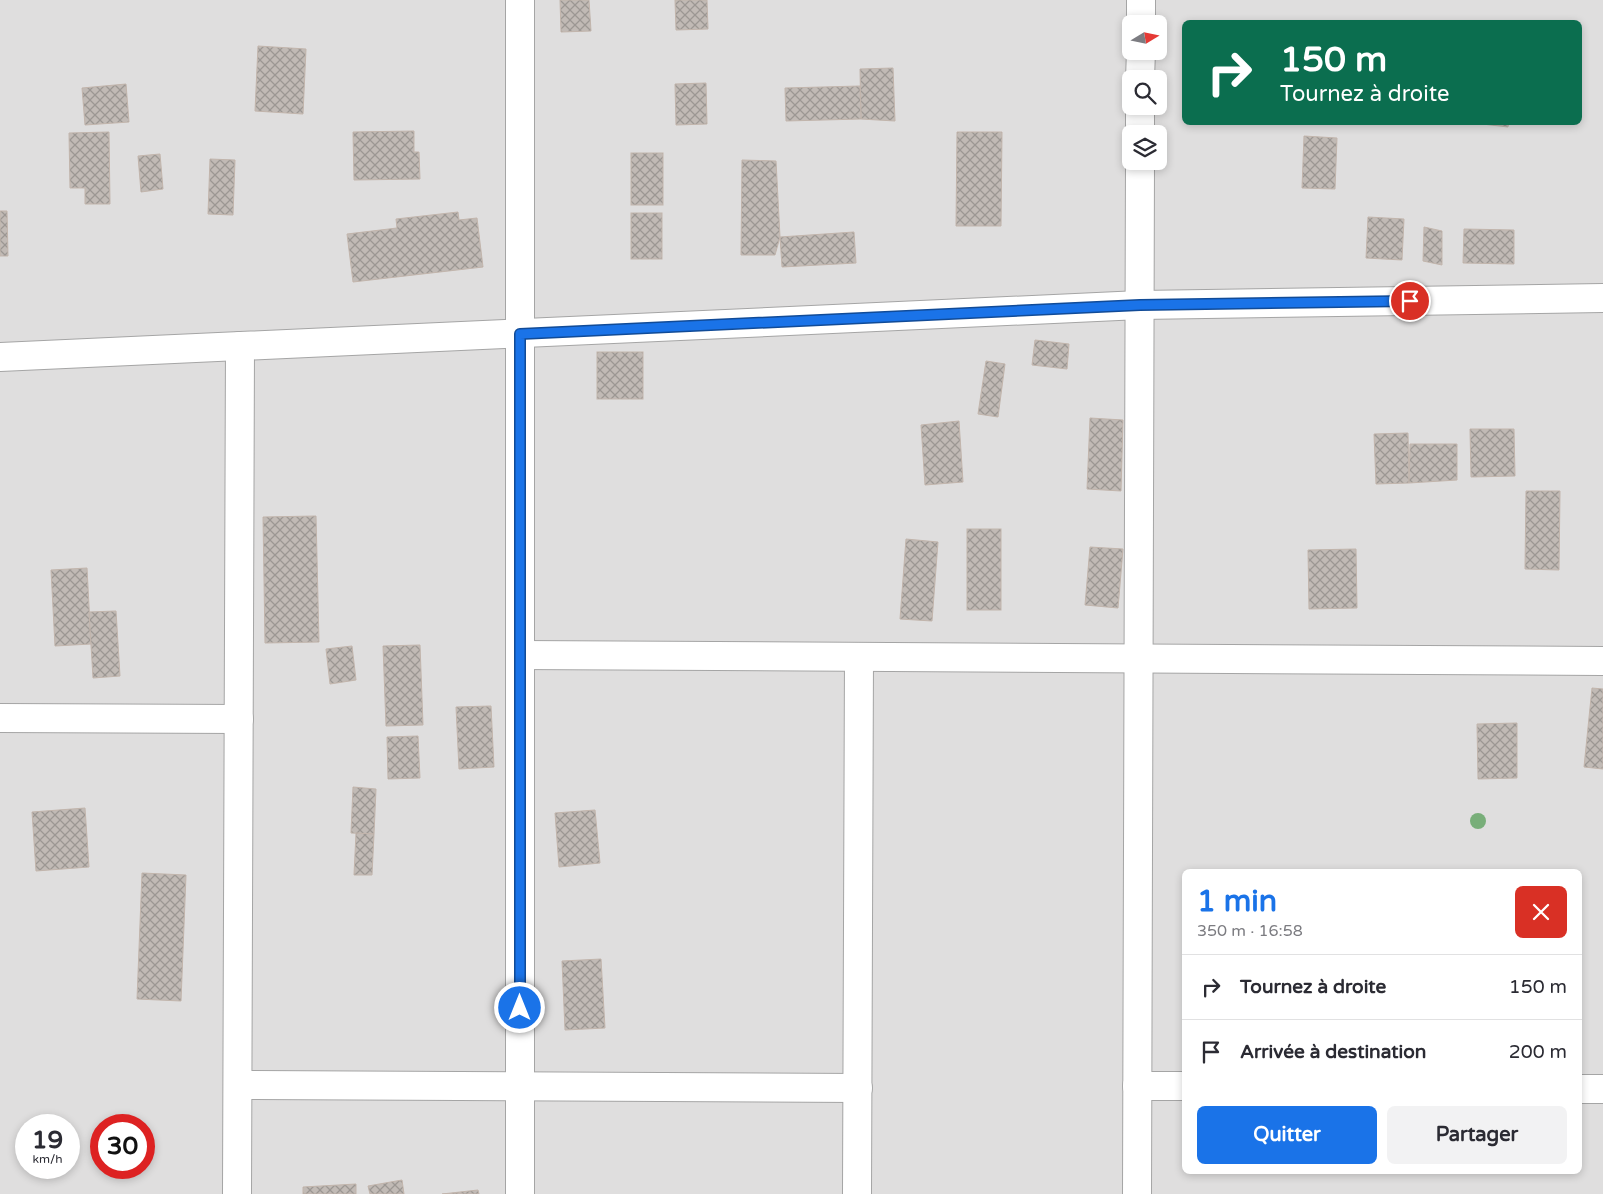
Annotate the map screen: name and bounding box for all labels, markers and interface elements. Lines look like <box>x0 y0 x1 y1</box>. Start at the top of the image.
north arrow <box>1122 15 1168 60</box>
map controls <box>1122 15 1167 170</box>
text: 150 m <box>1280 39 1387 81</box>
icon: right <box>1197 40 1262 105</box>
button: search <box>1122 70 1167 115</box>
text: Tournez à droite <box>1280 81 1449 107</box>
button: layers <box>1122 125 1167 170</box>
pin <box>1389 280 1431 322</box>
icon: arrive <box>1396 287 1424 315</box>
text: 1 min <box>1197 883 1277 920</box>
button: close <box>1515 886 1567 938</box>
text: 350 m · 16:58 <box>1197 921 1303 941</box>
icon: right <box>1197 973 1225 1001</box>
text: Tournez à droite <box>1240 976 1386 998</box>
text: 150 m <box>1509 976 1567 998</box>
position arrow <box>493 981 545 1033</box>
icon: arrive <box>1197 1038 1225 1066</box>
text: Arrivée à destination <box>1240 1041 1426 1063</box>
text: 200 m <box>1509 1041 1567 1063</box>
button: Quitter <box>1197 1106 1377 1164</box>
button: Partager <box>1387 1106 1567 1164</box>
speed limit sign: 30 <box>90 1114 155 1179</box>
text: 19 <box>32 1125 63 1155</box>
text: km/h <box>32 1152 63 1166</box>

